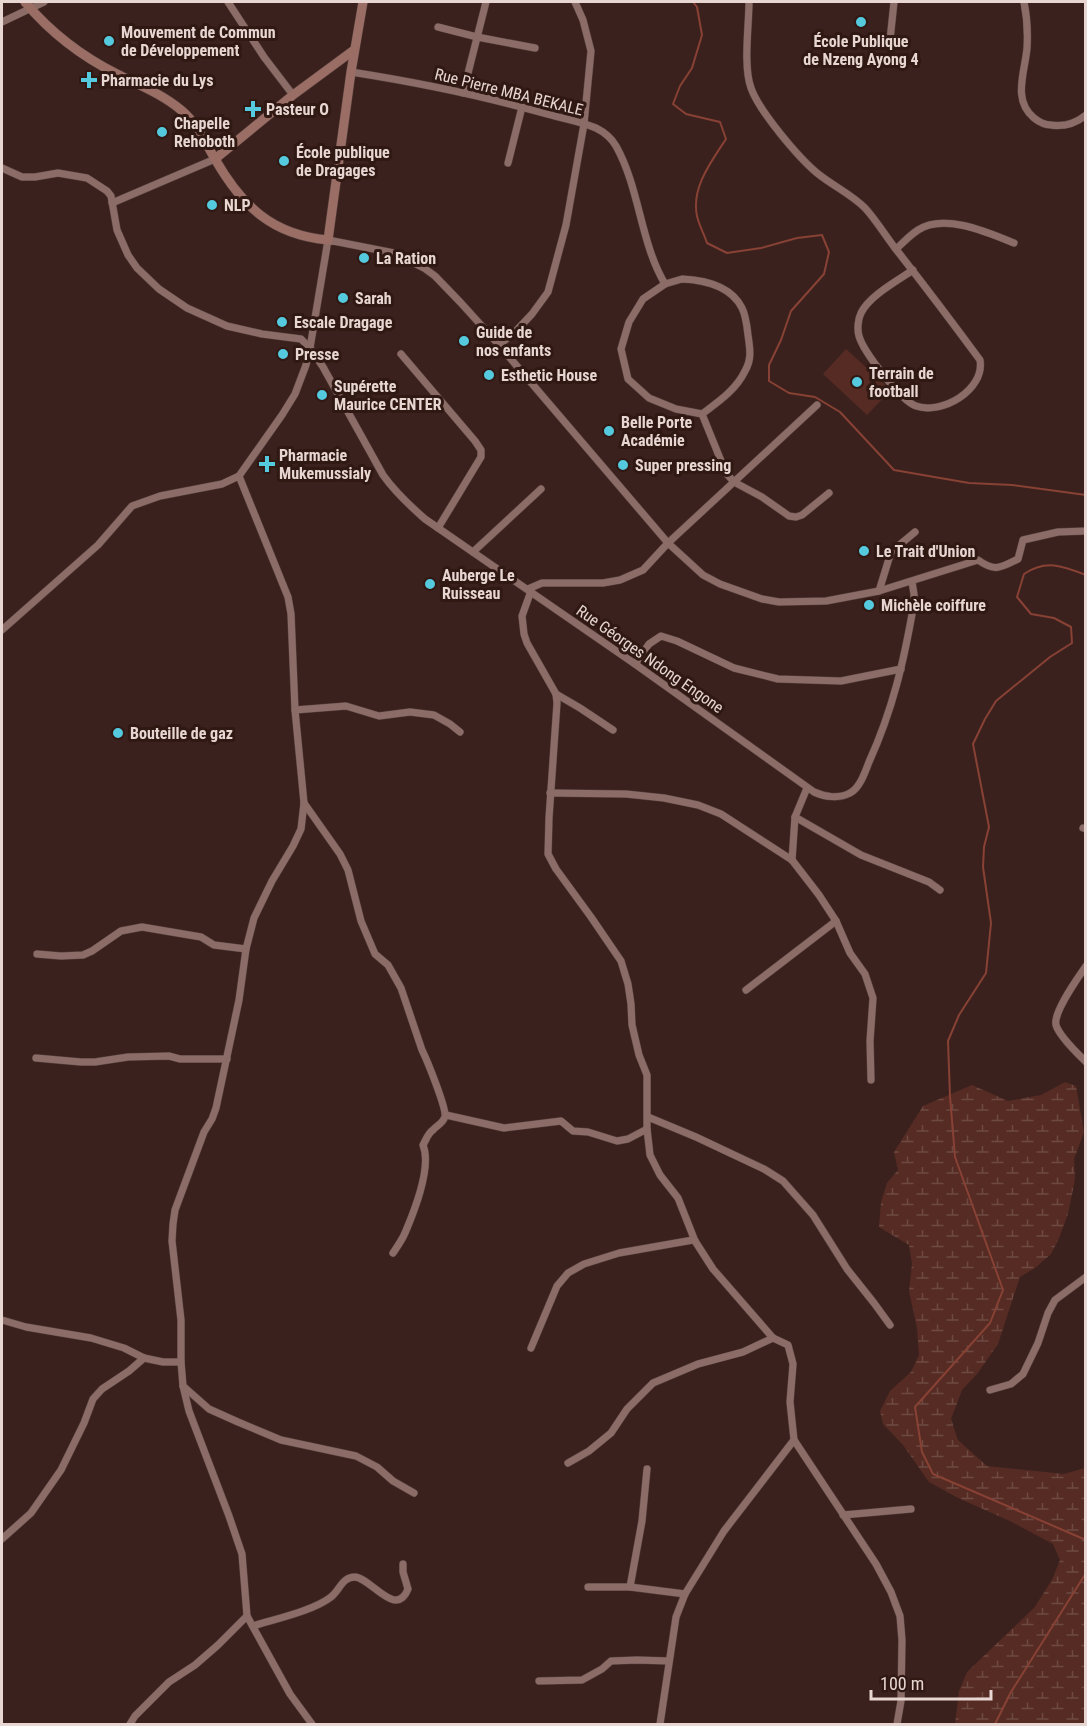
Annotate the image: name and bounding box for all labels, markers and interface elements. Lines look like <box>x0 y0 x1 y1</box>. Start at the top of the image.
marker: École Publique de Nzeng Ayong 4 <box>854 15 868 29</box>
place label: Mouvement de Commun de Développement <box>121 23 276 60</box>
place label: École Publique de Nzeng Ayong 4 <box>803 32 919 69</box>
marker: Mouvement de Commun de Développement <box>102 34 116 48</box>
street label: Rue Pierre MBA BEKALE <box>433 64 585 120</box>
place label: Pharmacie du Lys <box>101 71 214 90</box>
marker: Pharmacie du Lys <box>82 73 96 87</box>
marker: Pasteur O <box>244 100 262 118</box>
place label: Pasteur O <box>266 100 329 119</box>
place label: Chapelle Rehoboth <box>174 114 235 151</box>
marker: Chapelle Rehoboth <box>155 125 169 139</box>
place label: École publique de Dragages <box>296 143 390 180</box>
marker: École publique de Dragages <box>277 154 291 168</box>
place label: NLP <box>224 196 251 215</box>
marker: NLP <box>205 198 219 212</box>
place label: La Ration <box>376 249 436 268</box>
marker: La Ration <box>357 251 371 265</box>
place label: Sarah <box>355 289 392 308</box>
marker: Sarah <box>336 291 350 305</box>
place label: Escale Dragage <box>294 313 393 332</box>
marker: Escale Dragage <box>275 315 289 329</box>
place label: Guide de nos enfants <box>476 323 551 360</box>
marker: Guide de nos enfants <box>457 334 471 348</box>
place label: Presse <box>295 345 339 364</box>
marker: Presse <box>276 347 290 361</box>
place label: Terrain de football <box>869 364 934 401</box>
place label: Esthetic House <box>501 366 597 385</box>
marker: Esthetic House <box>482 368 496 382</box>
marker: Terrain de football <box>850 375 864 389</box>
place label: Supérette Maurice CENTER <box>334 377 442 414</box>
marker: Supérette Maurice CENTER <box>315 388 329 402</box>
place label: Belle Porte Académie <box>621 413 693 450</box>
marker: Belle Porte Académie <box>602 424 616 438</box>
place label: Pharmacie Mukemussialy <box>279 446 371 483</box>
place label: Super pressing <box>635 456 731 475</box>
marker: Pharmacie Mukemussialy <box>260 457 274 471</box>
marker: Super pressing <box>616 458 630 472</box>
place label: Le Trait d'Union <box>876 542 975 561</box>
marker: Le Trait d'Union <box>857 544 871 558</box>
place label: Auberge Le Ruisseau <box>442 566 515 603</box>
marker: Auberge Le Ruisseau <box>423 577 437 591</box>
place label: Michèle coiffure <box>881 596 986 615</box>
marker: Michèle coiffure <box>862 598 876 612</box>
street label: Rue Géorges Ndong Engone <box>573 601 727 717</box>
place label: Bouteille de gaz <box>130 724 233 743</box>
marker: Bouteille de gaz <box>111 726 125 740</box>
scale bar <box>871 1663 991 1701</box>
text: 100 m <box>880 1673 924 1694</box>

